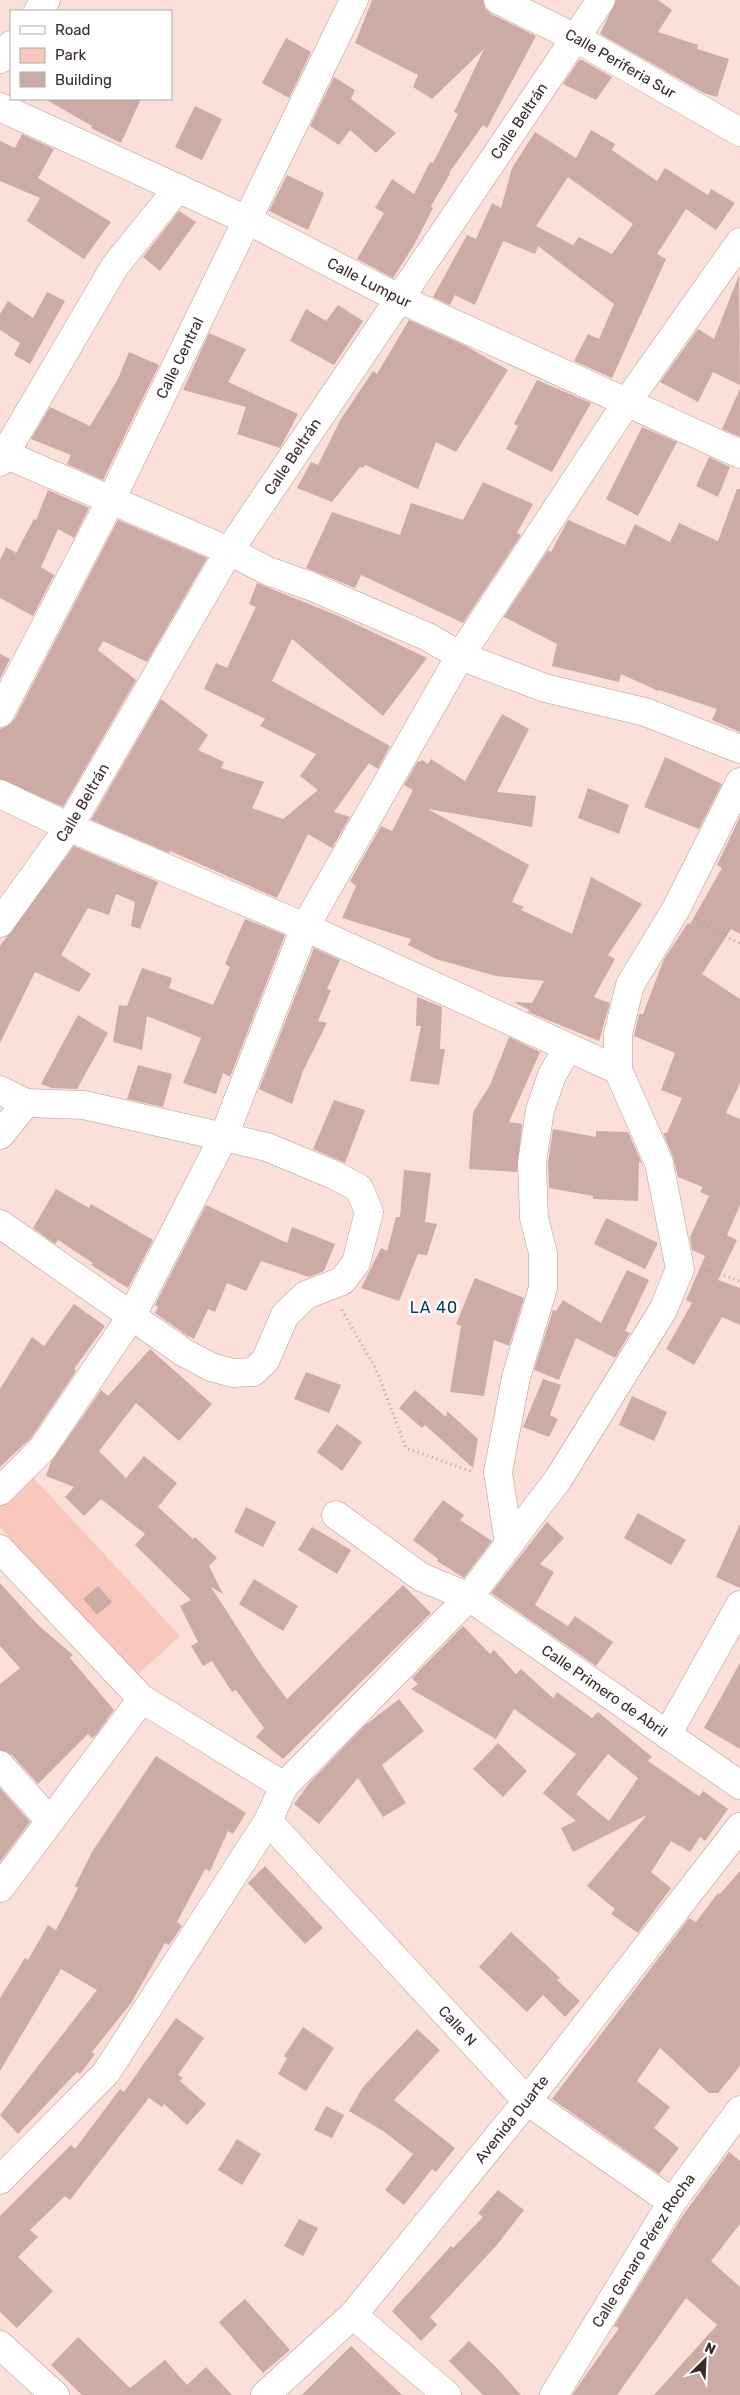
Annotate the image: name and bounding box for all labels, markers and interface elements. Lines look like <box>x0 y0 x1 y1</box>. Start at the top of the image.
legend <box>10 10 172 100</box>
text: Road <box>55 21 91 39</box>
street label: Calle Periferia Sur <box>562 25 679 102</box>
text: Park <box>55 46 86 64</box>
text: Building <box>55 71 112 89</box>
street label: Calle Beltrán <box>487 79 552 163</box>
street label: Calle Lumpur <box>324 254 414 312</box>
street label: Calle Central <box>153 314 207 402</box>
street label: Calle Beltrán <box>260 415 325 498</box>
street label: Calle Beltrán <box>52 760 113 846</box>
district label: LA 40 <box>410 1298 458 1317</box>
street label: Calle Primero de Abril <box>538 1641 671 1741</box>
street label: Calle N <box>435 2002 480 2050</box>
street label: Avenida Duarte <box>471 2072 552 2167</box>
street label: Calle Genaro Pérez Rocha <box>588 2170 699 2331</box>
north arrow <box>680 2335 730 2385</box>
text: N <box>702 2339 718 2358</box>

